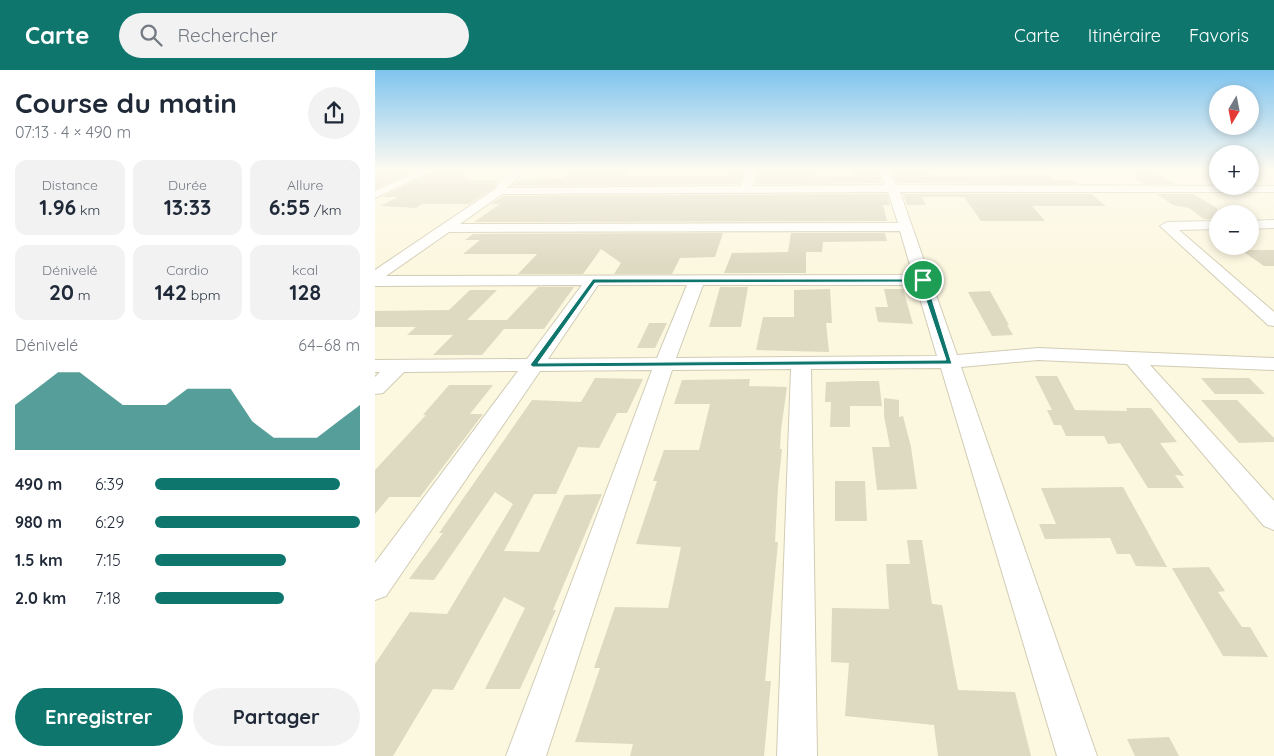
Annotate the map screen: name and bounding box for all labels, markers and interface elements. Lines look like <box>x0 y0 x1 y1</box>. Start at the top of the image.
search box <box>119 13 469 58</box>
text: Carte <box>25 20 89 50</box>
icon: search <box>137 21 165 49</box>
text: Rechercher <box>177 23 278 47</box>
text: Carte <box>1014 24 1060 47</box>
text: Itinéraire <box>1088 24 1161 47</box>
text: Favoris <box>1189 24 1249 47</box>
text: Course du matin <box>15 85 237 120</box>
north arrow <box>1209 85 1259 135</box>
map controls <box>1209 85 1259 255</box>
button: share <box>308 87 360 139</box>
text: 07:13 · 4 × 490 m <box>15 122 131 142</box>
button: + <box>1209 145 1259 195</box>
text: Distance <box>42 176 98 194</box>
text: Durée <box>168 176 207 194</box>
text: Allure <box>287 176 323 194</box>
text: 1.96 <box>39 194 76 220</box>
text: 13:33 <box>164 194 211 220</box>
text: 6:55 <box>269 194 310 220</box>
text: km <box>76 201 100 219</box>
text: /km <box>310 201 342 219</box>
button: − <box>1209 205 1259 255</box>
pin <box>902 259 944 301</box>
text: Dénivelé <box>42 261 98 279</box>
text: Cardio <box>166 261 209 279</box>
text: kcal <box>292 261 318 279</box>
icon: arrive <box>909 266 937 294</box>
text: 20 <box>49 279 74 305</box>
text: 142 <box>154 279 187 305</box>
text: 128 <box>289 279 321 305</box>
text: m <box>74 286 91 304</box>
text: bpm <box>187 286 221 304</box>
text: Dénivelé <box>15 335 78 355</box>
text: 64–68 m <box>298 335 360 355</box>
text: 490 m <box>15 474 62 494</box>
text: 6:39 <box>95 474 124 494</box>
text: 980 m <box>15 512 62 532</box>
text: 6:29 <box>95 512 124 532</box>
text: 1.5 km <box>15 550 63 570</box>
text: 7:15 <box>95 550 121 570</box>
text: 2.0 km <box>15 588 66 608</box>
text: 7:18 <box>95 588 121 608</box>
button: Enregistrer <box>15 688 183 746</box>
button: Partager <box>193 688 360 746</box>

